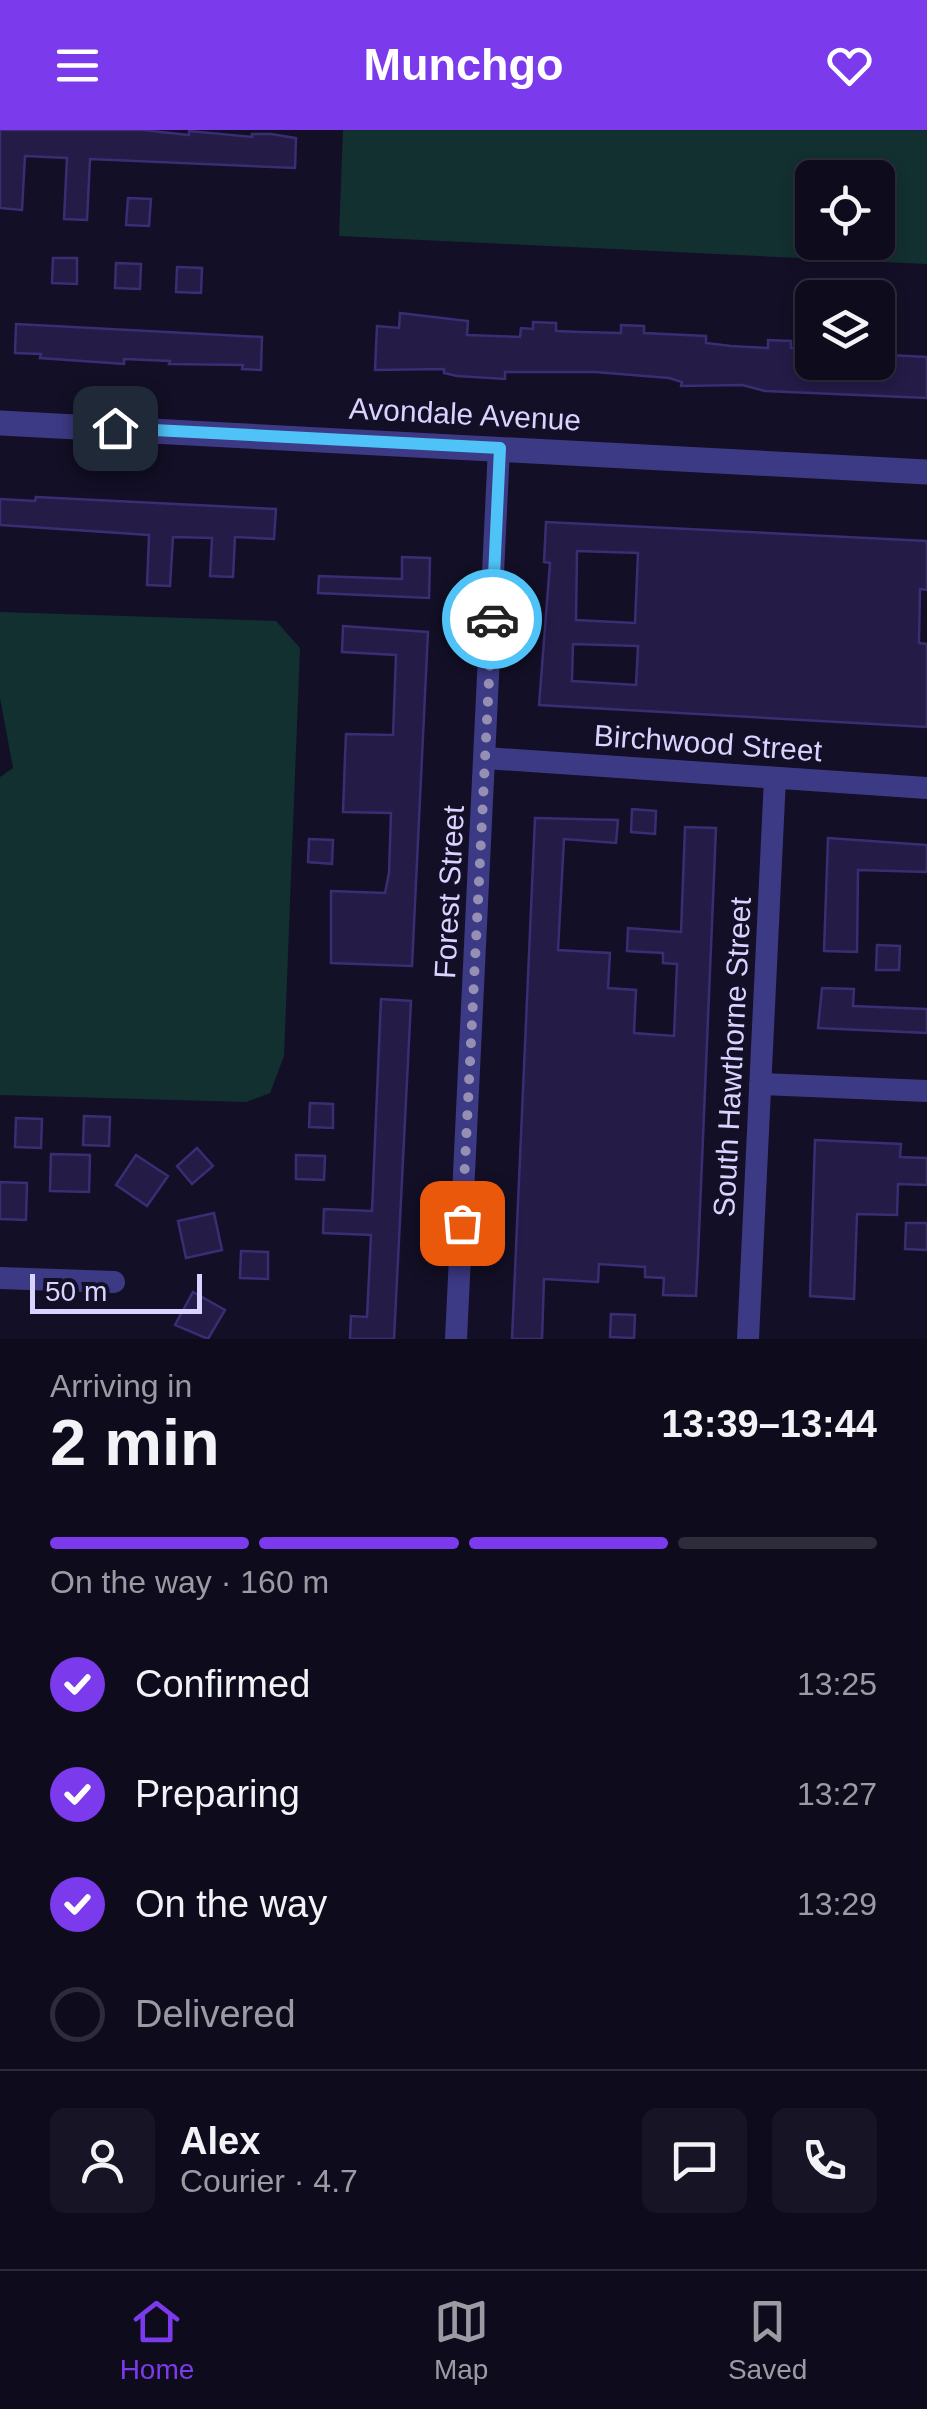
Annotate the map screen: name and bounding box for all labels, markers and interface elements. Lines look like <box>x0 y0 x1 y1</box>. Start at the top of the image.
icon: menu <box>50 38 105 93</box>
icon: heart <box>822 38 877 93</box>
text: Munchgo <box>364 39 563 90</box>
map controls <box>795 160 895 380</box>
button: locate <box>795 160 895 260</box>
button: layers <box>795 280 895 380</box>
pin <box>73 386 158 471</box>
street label: Avondale Avenue <box>348 391 582 437</box>
icon: home <box>88 401 143 456</box>
courier <box>442 569 542 669</box>
icon: car <box>465 592 520 647</box>
street label: Birchwood Street <box>593 719 824 767</box>
street label: Forest Street <box>428 804 470 979</box>
street label: South Hawthorne Street <box>707 896 757 1218</box>
pin <box>420 1181 505 1266</box>
icon: bag <box>435 1196 490 1251</box>
scale bar <box>30 1269 202 1314</box>
text: 50 m <box>45 1276 107 1307</box>
text: Arriving in <box>50 1368 192 1404</box>
text: 13:39–13:44 <box>661 1403 877 1445</box>
text: 2 min <box>50 1406 220 1479</box>
text: On the way · 160 m <box>50 1564 329 1600</box>
icon: check <box>50 1657 105 1712</box>
text: Confirmed <box>135 1663 310 1705</box>
text: 13:25 <box>797 1666 877 1702</box>
icon: check <box>50 1767 105 1822</box>
text: Preparing <box>135 1773 300 1815</box>
text: 13:27 <box>797 1776 877 1812</box>
icon: check <box>50 1877 105 1932</box>
text: On the way <box>135 1883 327 1925</box>
text: 13:29 <box>797 1886 877 1922</box>
text: Delivered <box>135 1993 296 2035</box>
button: person <box>50 2108 155 2213</box>
button: chat <box>642 2108 747 2213</box>
button: phone <box>772 2108 877 2213</box>
text: Alex <box>180 2120 260 2162</box>
text: Courier · 4.7 <box>180 2163 358 2199</box>
tab: Home <box>120 2294 194 2386</box>
tab: Map <box>434 2294 489 2386</box>
tab: Saved <box>728 2294 807 2386</box>

